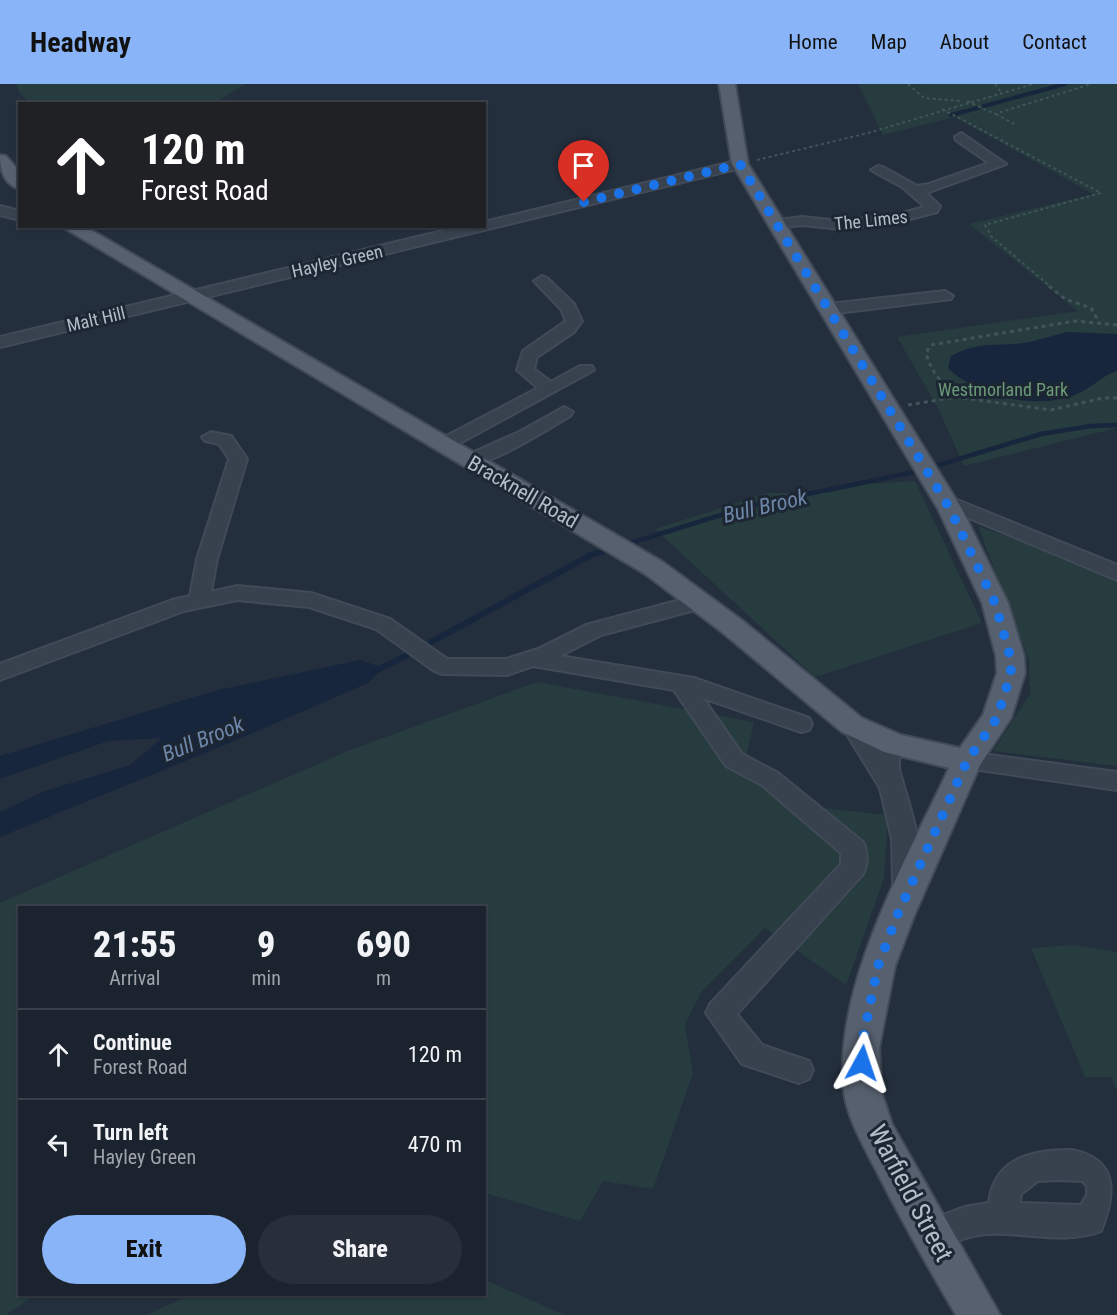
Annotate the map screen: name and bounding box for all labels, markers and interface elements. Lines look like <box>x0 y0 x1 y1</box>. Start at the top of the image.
text: Headway <box>30 26 131 59</box>
text: Home <box>788 30 838 54</box>
text: Map <box>871 30 907 54</box>
text: About <box>940 30 989 54</box>
text: Contact <box>1022 30 1087 54</box>
text: 120 m <box>141 125 246 174</box>
icon: ahead <box>42 126 120 204</box>
pin <box>558 140 609 202</box>
icon: arrive <box>567 149 600 182</box>
text: Forest Road <box>141 175 269 207</box>
street label: The Limes <box>833 206 909 234</box>
street label: Hayley Green <box>289 240 385 282</box>
street label: Malt Hill <box>65 302 127 336</box>
park label: Westmorland Park <box>938 379 1068 400</box>
street label: Bracknell Road <box>464 451 582 533</box>
water label: Bull Brook <box>720 484 810 528</box>
water label: Bull Brook <box>159 711 248 767</box>
text: 21:55 <box>93 924 176 966</box>
text: 9 <box>257 924 275 966</box>
text: 690 <box>356 924 411 966</box>
text: Arrival <box>109 966 160 990</box>
text: min <box>252 966 281 990</box>
text: m <box>376 966 391 990</box>
text: Continue <box>93 1030 172 1055</box>
position arrow <box>830 1031 894 1095</box>
icon: ahead <box>42 1038 75 1071</box>
text: 120 m <box>408 1042 462 1067</box>
text: Forest Road <box>93 1055 188 1079</box>
text: Turn left <box>93 1120 168 1145</box>
street label: Warfield Street <box>862 1120 960 1266</box>
icon: left <box>42 1128 75 1161</box>
text: 470 m <box>408 1132 462 1157</box>
text: Hayley Green <box>93 1145 196 1169</box>
button: Exit <box>42 1215 246 1284</box>
button: Share <box>258 1215 462 1284</box>

